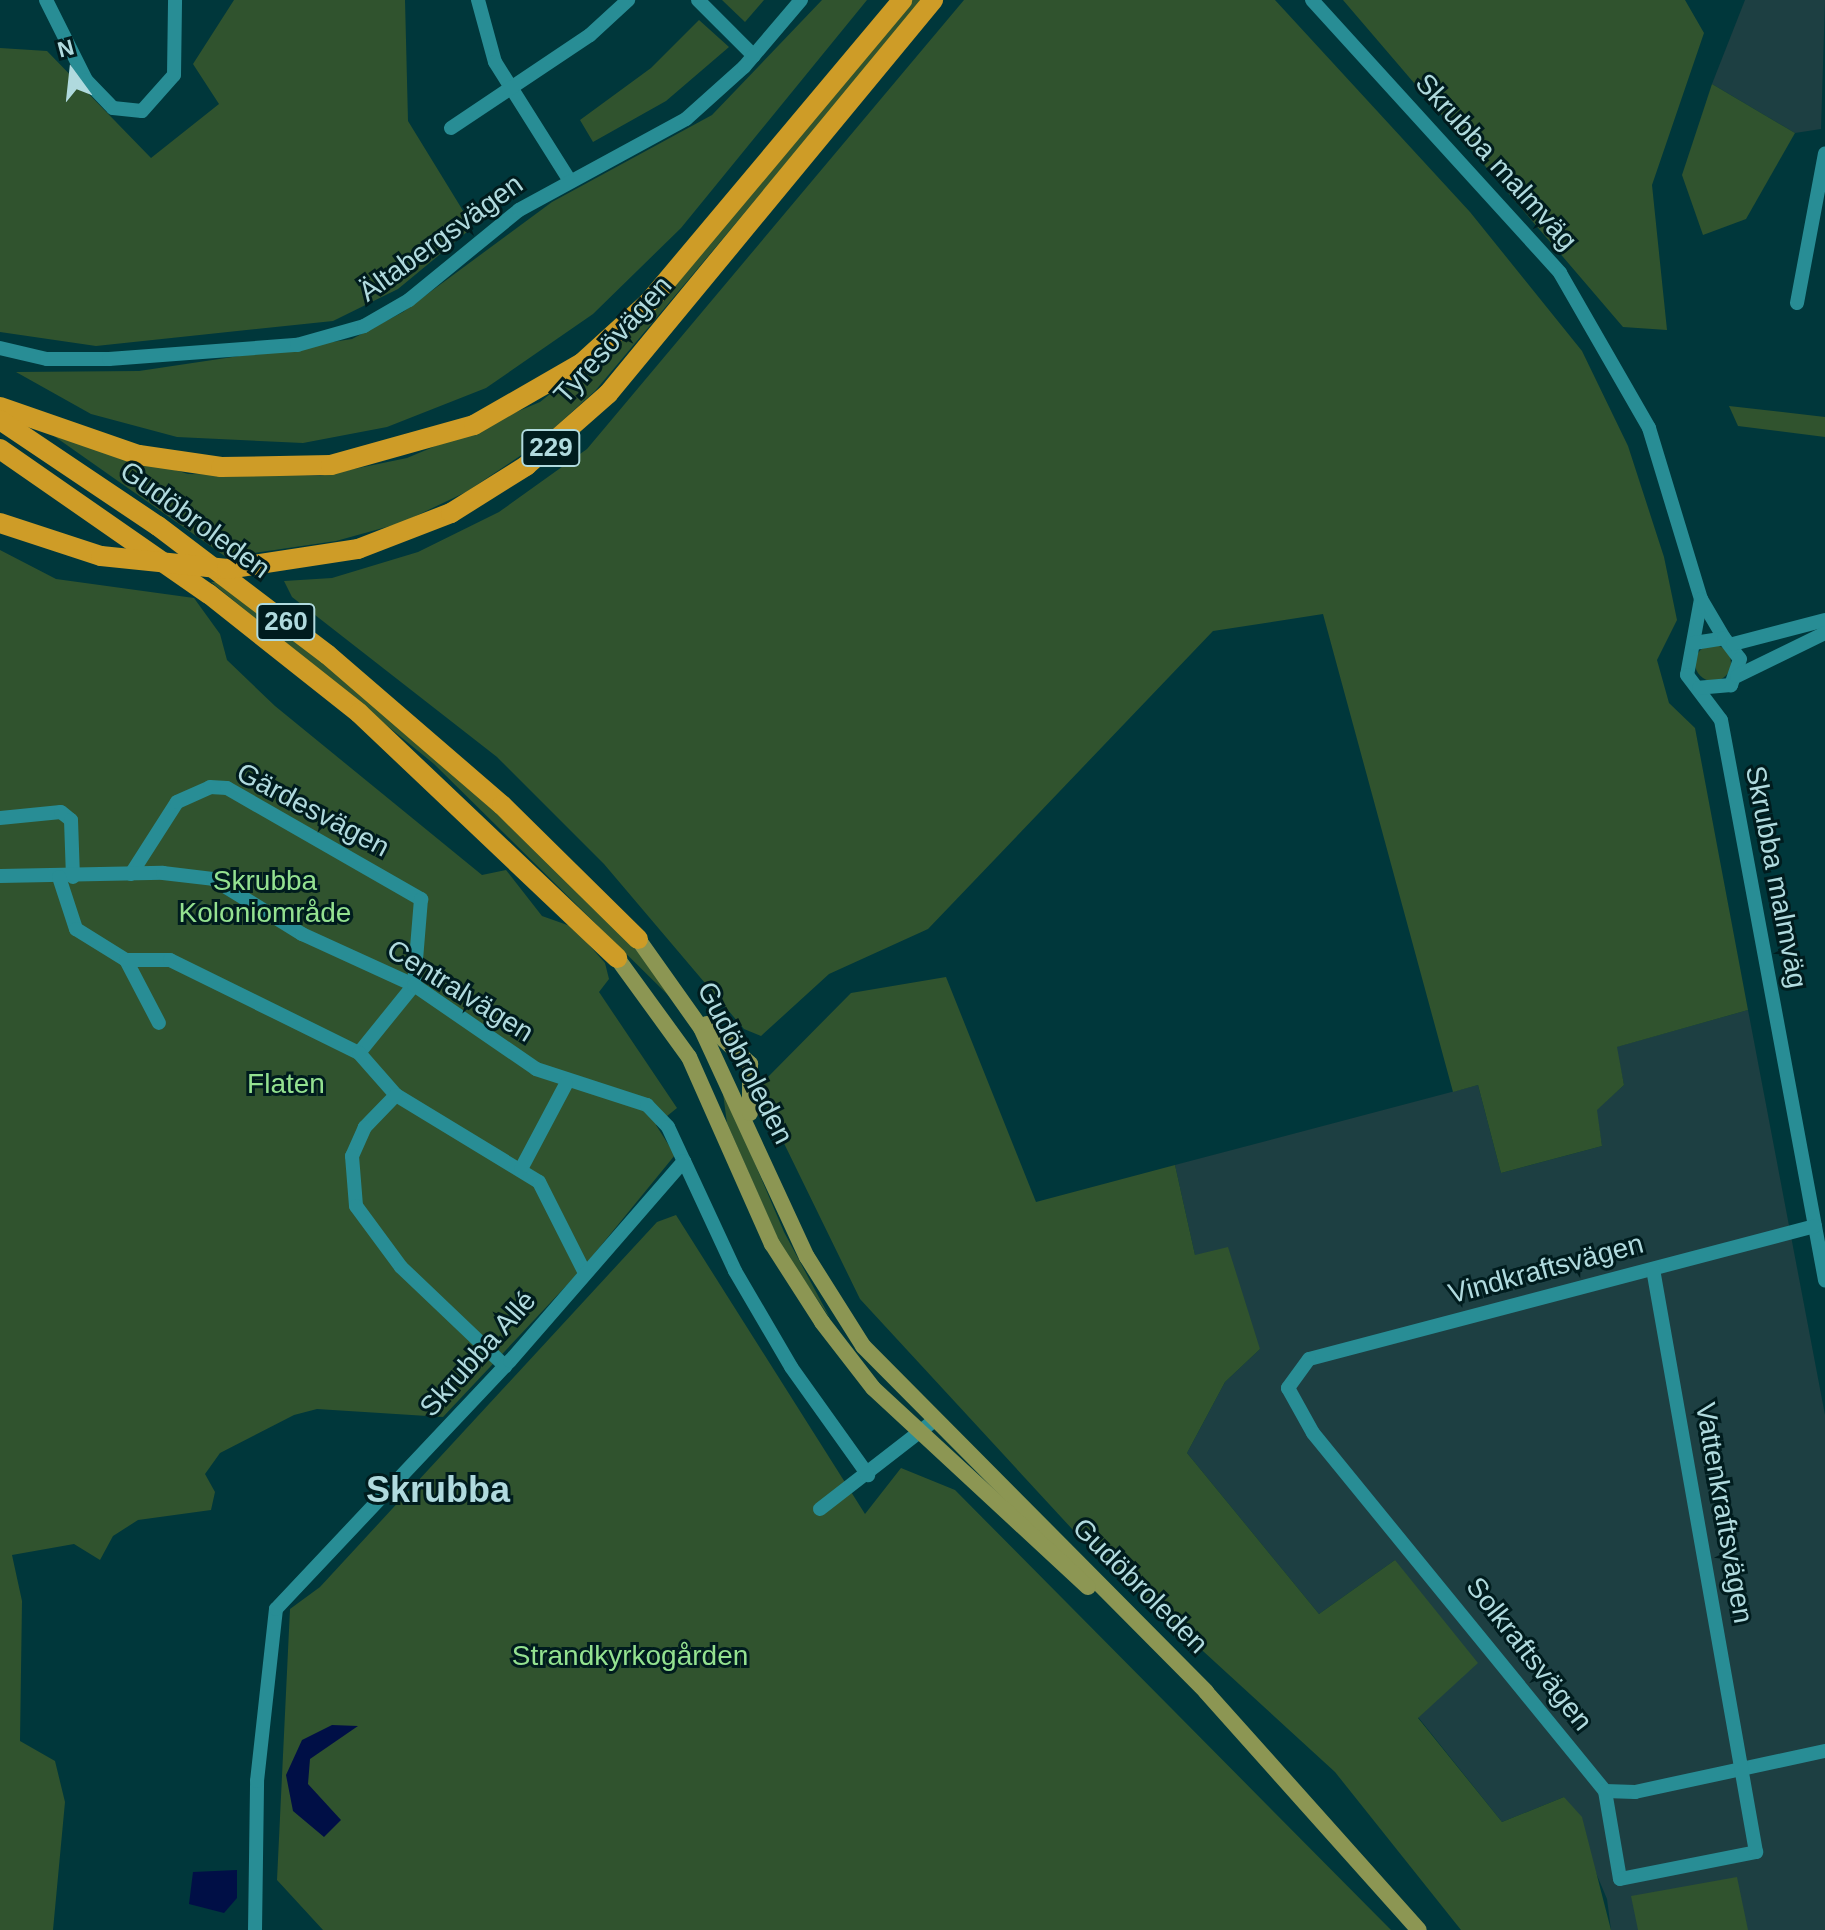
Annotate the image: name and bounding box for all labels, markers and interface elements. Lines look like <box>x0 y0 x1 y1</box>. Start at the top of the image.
north arrow <box>32 32 112 112</box>
text: N <box>55 34 77 62</box>
street label: Skrubba malmväg <box>1408 67 1584 257</box>
street label: Ältabergsvägen <box>352 167 530 309</box>
street label: Tyresövägen <box>547 269 679 411</box>
road number: 229 <box>521 426 581 470</box>
street label: Gudöbroleden <box>113 454 277 586</box>
road number: 260 <box>256 600 316 644</box>
street label: Gärdesvägen <box>231 756 395 864</box>
street label: Skrubba malmväg <box>1738 763 1814 991</box>
park label: Skrubba Koloniområde <box>179 864 351 930</box>
street label: Centralvägen <box>380 933 540 1049</box>
street label: Gudöbroleden <box>690 976 800 1150</box>
park label: Flaten <box>247 1067 325 1101</box>
street label: Vindkraftsvägen <box>1445 1227 1647 1311</box>
street label: Skrubba Allé <box>412 1284 544 1424</box>
street label: Vattenkraftsvägen <box>1688 1400 1760 1626</box>
district label: Skrubba <box>366 1468 510 1512</box>
street label: Gudöbroleden <box>1065 1511 1215 1661</box>
street label: Solkraftsvägen <box>1459 1571 1599 1737</box>
park label: Strandkyrkogården <box>512 1639 748 1673</box>

